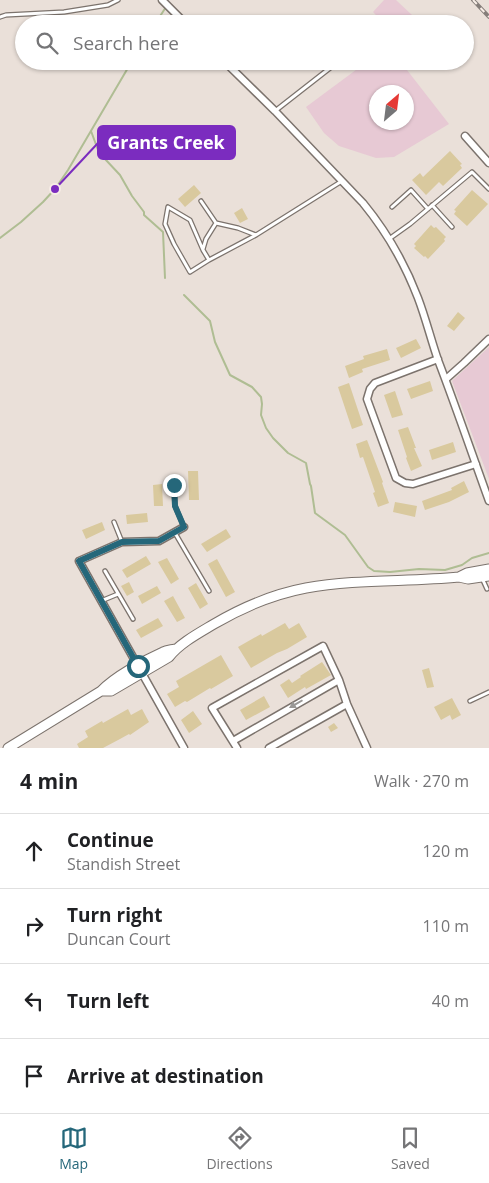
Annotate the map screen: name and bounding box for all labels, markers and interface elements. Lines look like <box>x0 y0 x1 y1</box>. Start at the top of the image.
search box <box>15 15 474 70</box>
icon: search <box>33 29 61 57</box>
text: Search here <box>73 30 179 56</box>
north arrow <box>369 85 414 130</box>
callout: Grants Creek <box>98 126 235 159</box>
text: Grants Creek <box>107 130 226 154</box>
route end <box>163 474 186 497</box>
route start <box>127 655 150 678</box>
one-way arrow <box>289 700 304 708</box>
text: 4 min <box>20 767 78 795</box>
text: Walk · 270 m <box>374 770 469 792</box>
text: Continue <box>67 827 154 853</box>
icon: ahead <box>20 837 48 865</box>
text: 120 m <box>423 840 469 862</box>
text: Standish Street <box>67 853 180 875</box>
text: Turn right <box>67 902 162 928</box>
icon: right <box>20 912 48 940</box>
text: 110 m <box>423 915 469 937</box>
text: Duncan Court <box>67 928 171 950</box>
icon: left <box>20 987 48 1015</box>
text: Turn left <box>67 988 149 1014</box>
text: 40 m <box>432 990 469 1012</box>
icon: arrive <box>20 1062 48 1090</box>
text: Arrive at destination <box>67 1063 264 1089</box>
tab: Map <box>59 1124 88 1173</box>
tab: Directions <box>206 1124 273 1173</box>
tab: Saved <box>391 1124 430 1173</box>

